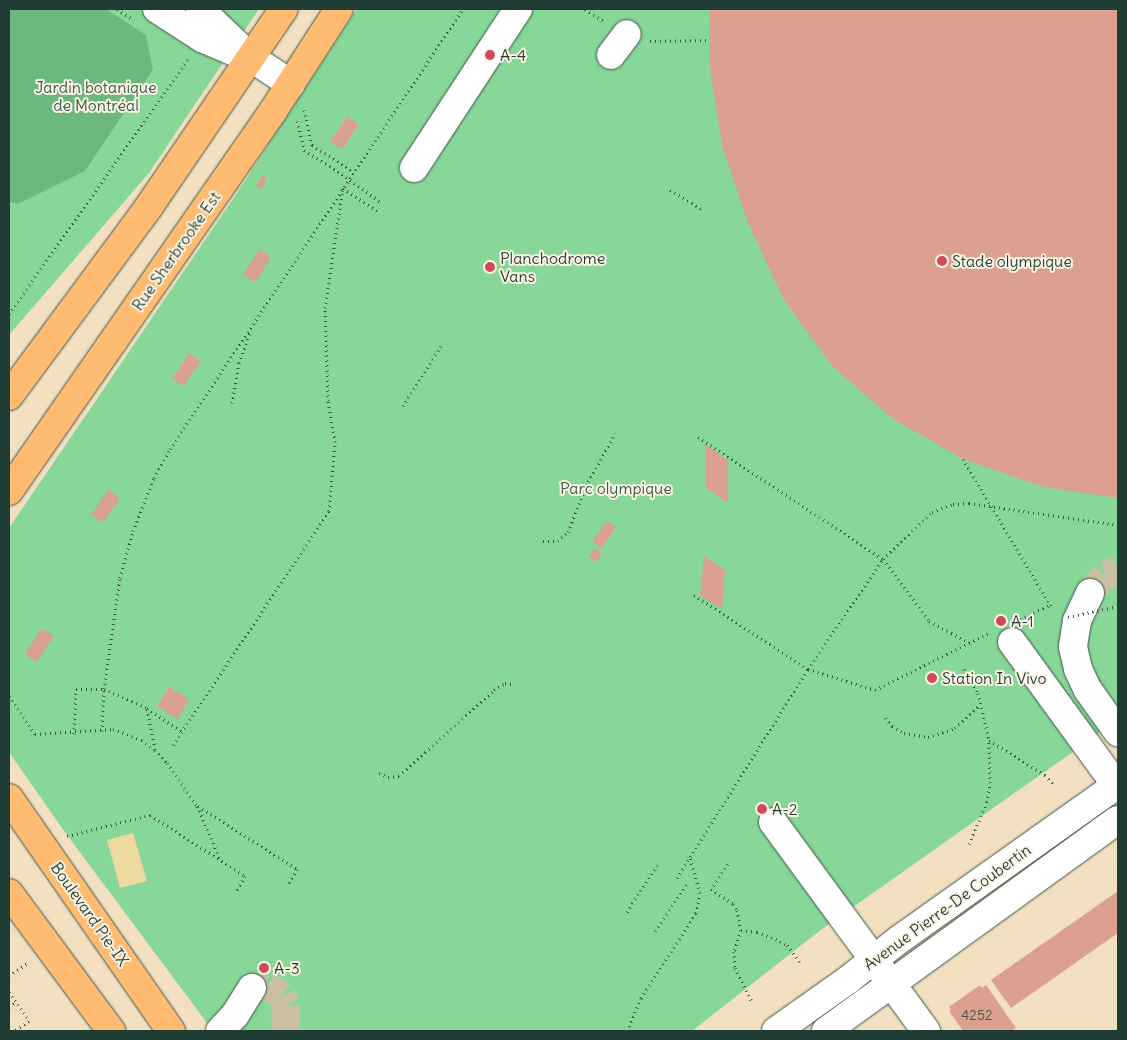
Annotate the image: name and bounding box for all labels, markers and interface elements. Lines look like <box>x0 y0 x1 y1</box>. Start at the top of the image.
place label: A-4 <box>500 45 526 65</box>
marker: A-4 <box>484 49 496 61</box>
park label: Jardin botanique de Montréal <box>35 77 157 115</box>
street label: Rue Sherbrooke Est <box>128 188 224 314</box>
place label: Planchodrome Vans <box>500 248 605 286</box>
place label: Stade olympique <box>952 251 1072 271</box>
marker: Stade olympique <box>936 255 948 267</box>
marker: Planchodrome Vans <box>484 261 496 273</box>
park label: Parc olympique <box>560 478 672 498</box>
place label: A-1 <box>1011 611 1034 631</box>
marker: A-1 <box>995 615 1007 627</box>
place label: Station In Vivo <box>942 668 1046 688</box>
marker: Station In Vivo <box>926 672 938 684</box>
place label: A-2 <box>772 799 797 819</box>
marker: A-2 <box>756 803 768 815</box>
street label: Avenue Pierre-De Coubertin <box>860 840 1034 974</box>
street label: Boulevard Pie-IX <box>47 858 133 970</box>
place label: A-3 <box>274 958 300 978</box>
marker: A-3 <box>258 962 270 974</box>
house number: 4252 <box>961 1007 993 1023</box>

